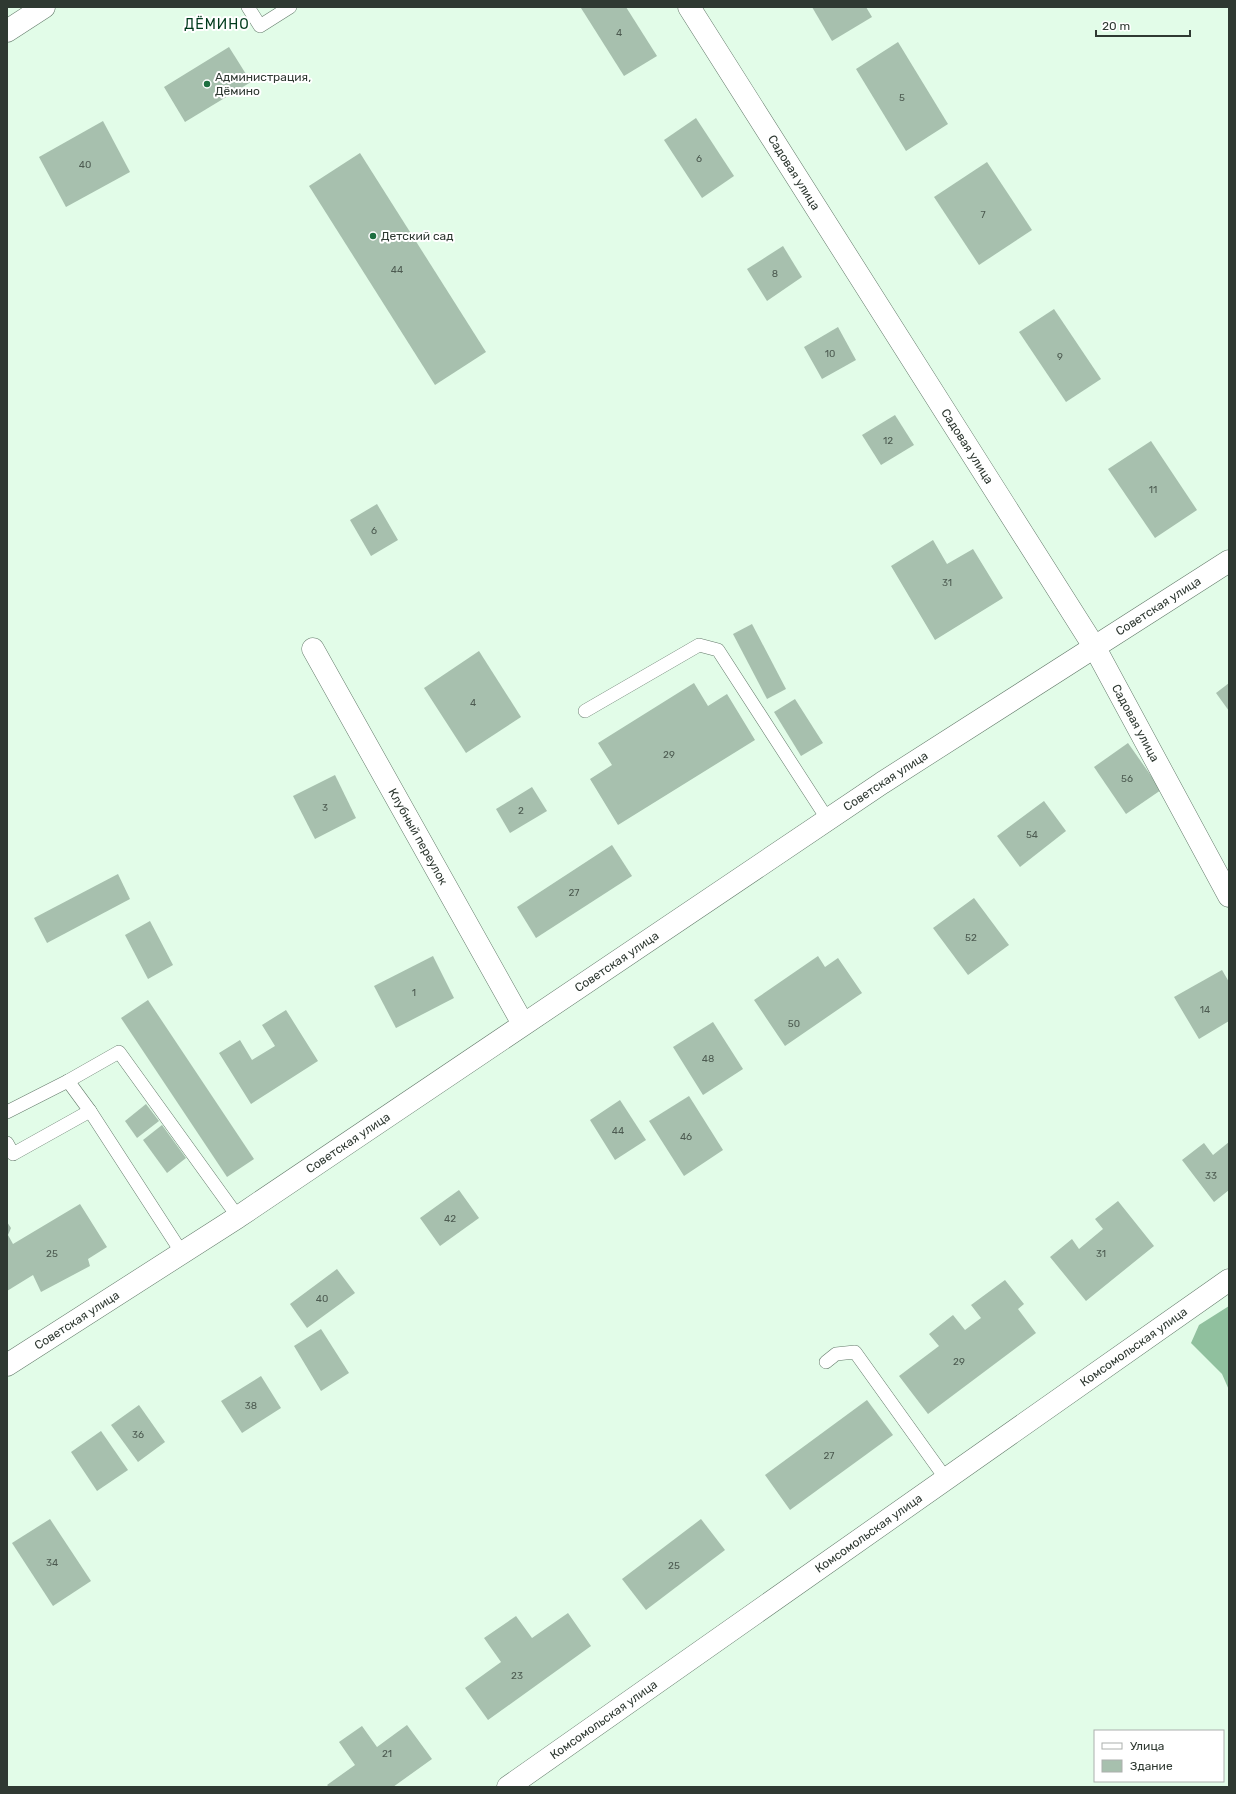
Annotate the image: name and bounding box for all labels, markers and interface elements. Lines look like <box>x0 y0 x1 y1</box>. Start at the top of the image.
scale bar <box>1096 12 1190 38</box>
district label: ДЁМИНО <box>184 15 250 33</box>
text: 20 m <box>1102 19 1130 33</box>
house number: 4 <box>616 27 622 39</box>
place label: Администрация, Дёмино <box>215 70 311 98</box>
marker: Администрация, Дёмино <box>202 79 212 89</box>
house number: 5 <box>899 92 905 104</box>
street label: Садовая улица <box>765 132 823 213</box>
house number: 6 <box>696 153 702 165</box>
house number: 40 <box>79 159 91 171</box>
house number: 7 <box>980 209 986 221</box>
place label: Детский сад <box>381 229 453 243</box>
marker: Детский сад <box>368 231 378 241</box>
house number: 44 <box>391 264 403 276</box>
house number: 8 <box>772 268 778 280</box>
house number: 10 <box>825 348 835 360</box>
house number: 9 <box>1057 351 1063 363</box>
street label: Садовая улица <box>938 406 996 486</box>
house number: 12 <box>883 435 893 447</box>
house number: 11 <box>1149 484 1157 496</box>
house number: 6 <box>371 525 377 537</box>
street label: Советская улица <box>1113 574 1204 639</box>
house number: 31 <box>942 577 952 589</box>
street label: Садовая улица <box>1109 682 1162 764</box>
house number: 4 <box>470 697 476 709</box>
street label: Советская улица <box>841 748 931 814</box>
house number: 29 <box>663 749 675 761</box>
house number: 56 <box>1121 773 1133 785</box>
street label: Клубный переулок <box>385 786 451 888</box>
house number: 3 <box>322 802 328 814</box>
house number: 2 <box>518 805 524 817</box>
house number: 54 <box>1026 829 1038 841</box>
house number: 27 <box>569 887 580 899</box>
street label: Советская улица <box>572 929 661 995</box>
house number: 52 <box>965 932 977 944</box>
house number: 1 <box>412 987 416 999</box>
house number: 14 <box>1200 1004 1210 1016</box>
house number: 50 <box>788 1018 800 1030</box>
house number: 48 <box>702 1053 714 1065</box>
street label: Советская улица <box>303 1110 393 1176</box>
house number: 44 <box>612 1125 624 1137</box>
house number: 46 <box>680 1131 692 1143</box>
house number: 33 <box>1205 1170 1217 1182</box>
house number: 42 <box>444 1213 456 1225</box>
house number: 25 <box>46 1248 58 1260</box>
house number: 31 <box>1096 1248 1106 1260</box>
street label: Советская улица <box>32 1288 122 1353</box>
house number: 40 <box>316 1293 328 1305</box>
street label: Комсомольская улица <box>1078 1305 1190 1389</box>
house number: 29 <box>953 1356 965 1368</box>
house number: 38 <box>245 1400 257 1412</box>
house number: 36 <box>132 1429 144 1441</box>
house number: 27 <box>824 1450 835 1462</box>
street label: Комсомольская улица <box>813 1491 925 1576</box>
house number: 34 <box>46 1557 58 1569</box>
house number: 25 <box>668 1560 680 1572</box>
house number: 23 <box>511 1670 523 1682</box>
street label: Комсомольская улица <box>547 1677 660 1762</box>
legend <box>1094 1730 1224 1782</box>
text: Улица <box>1130 1739 1164 1753</box>
house number: 21 <box>382 1748 392 1760</box>
text: Здание <box>1130 1759 1173 1773</box>

